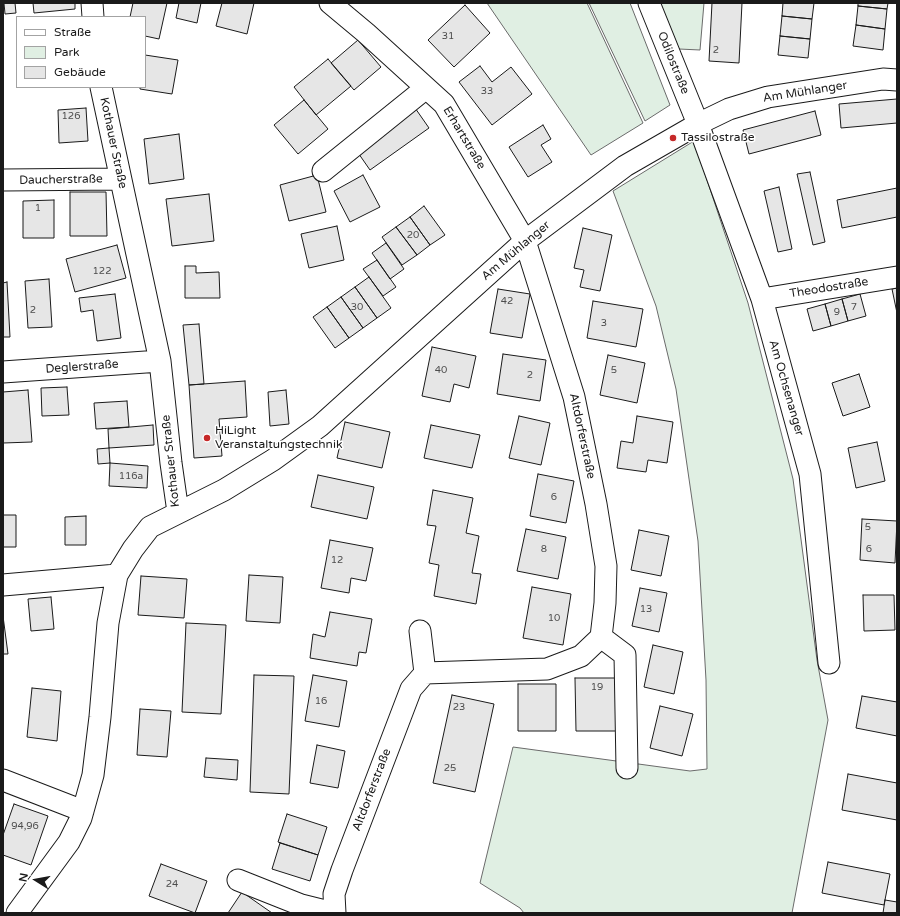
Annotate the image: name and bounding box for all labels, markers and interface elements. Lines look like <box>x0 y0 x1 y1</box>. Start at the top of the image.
legend <box>16 16 146 88</box>
text: Straße <box>54 25 91 39</box>
house number: 31 <box>442 30 454 42</box>
street label: Odilostraße <box>654 30 692 96</box>
house number: 2 <box>713 44 719 56</box>
text: Park <box>54 45 80 59</box>
text: Gebäude <box>54 65 106 79</box>
street label: Am Mühlanger <box>762 78 848 106</box>
house number: 33 <box>481 85 493 97</box>
street label: Kothauer Straße <box>96 96 130 190</box>
street label: Erhartstraße <box>440 104 488 172</box>
house number: 126 <box>62 110 80 122</box>
place label: Tassilostraße <box>681 131 755 145</box>
marker: Tassilostraße <box>668 133 678 143</box>
street label: Daucherstraße <box>19 172 103 188</box>
house number: 1 <box>35 202 41 214</box>
street label: Am Mühlanger <box>479 218 553 284</box>
house number: 20 <box>407 229 419 241</box>
house number: 122 <box>93 265 111 277</box>
street label: Theodostraße <box>789 275 869 301</box>
house number: 42 <box>501 295 513 307</box>
house number: 30 <box>351 301 363 313</box>
house number: 7 <box>851 301 857 313</box>
house number: 2 <box>30 304 36 316</box>
house number: 9 <box>834 306 840 318</box>
house number: 3 <box>601 317 607 329</box>
street label: Am Ochsenanger <box>765 338 807 438</box>
street label: Deglerstraße <box>45 357 119 377</box>
house number: 40 <box>435 364 447 376</box>
house number: 5 <box>611 364 617 376</box>
house number: 2 <box>527 369 533 381</box>
street label: Altdorferstraße <box>566 392 598 480</box>
street label: Kothauer Straße <box>159 414 183 508</box>
place label: HiLight Veranstaltungstechnik <box>215 424 342 452</box>
marker: HiLight Veranstaltungstechnik <box>202 433 212 443</box>
house number: 116a <box>119 470 143 482</box>
house number: 6 <box>551 491 557 503</box>
house number: 5 <box>865 521 871 533</box>
house number: 8 <box>541 543 547 555</box>
house number: 6 <box>866 543 872 555</box>
house number: 12 <box>331 554 343 566</box>
house number: 13 <box>640 603 652 615</box>
house number: 10 <box>548 612 560 624</box>
house number: 19 <box>591 681 603 693</box>
house number: 16 <box>315 695 327 707</box>
house number: 23 <box>453 701 465 713</box>
street label: Altdorferstraße <box>350 747 394 833</box>
house number: 25 <box>444 762 456 774</box>
house number: 94,96 <box>11 820 39 832</box>
north arrow <box>16 860 56 900</box>
text: N <box>17 872 31 883</box>
house number: 24 <box>166 878 178 890</box>

